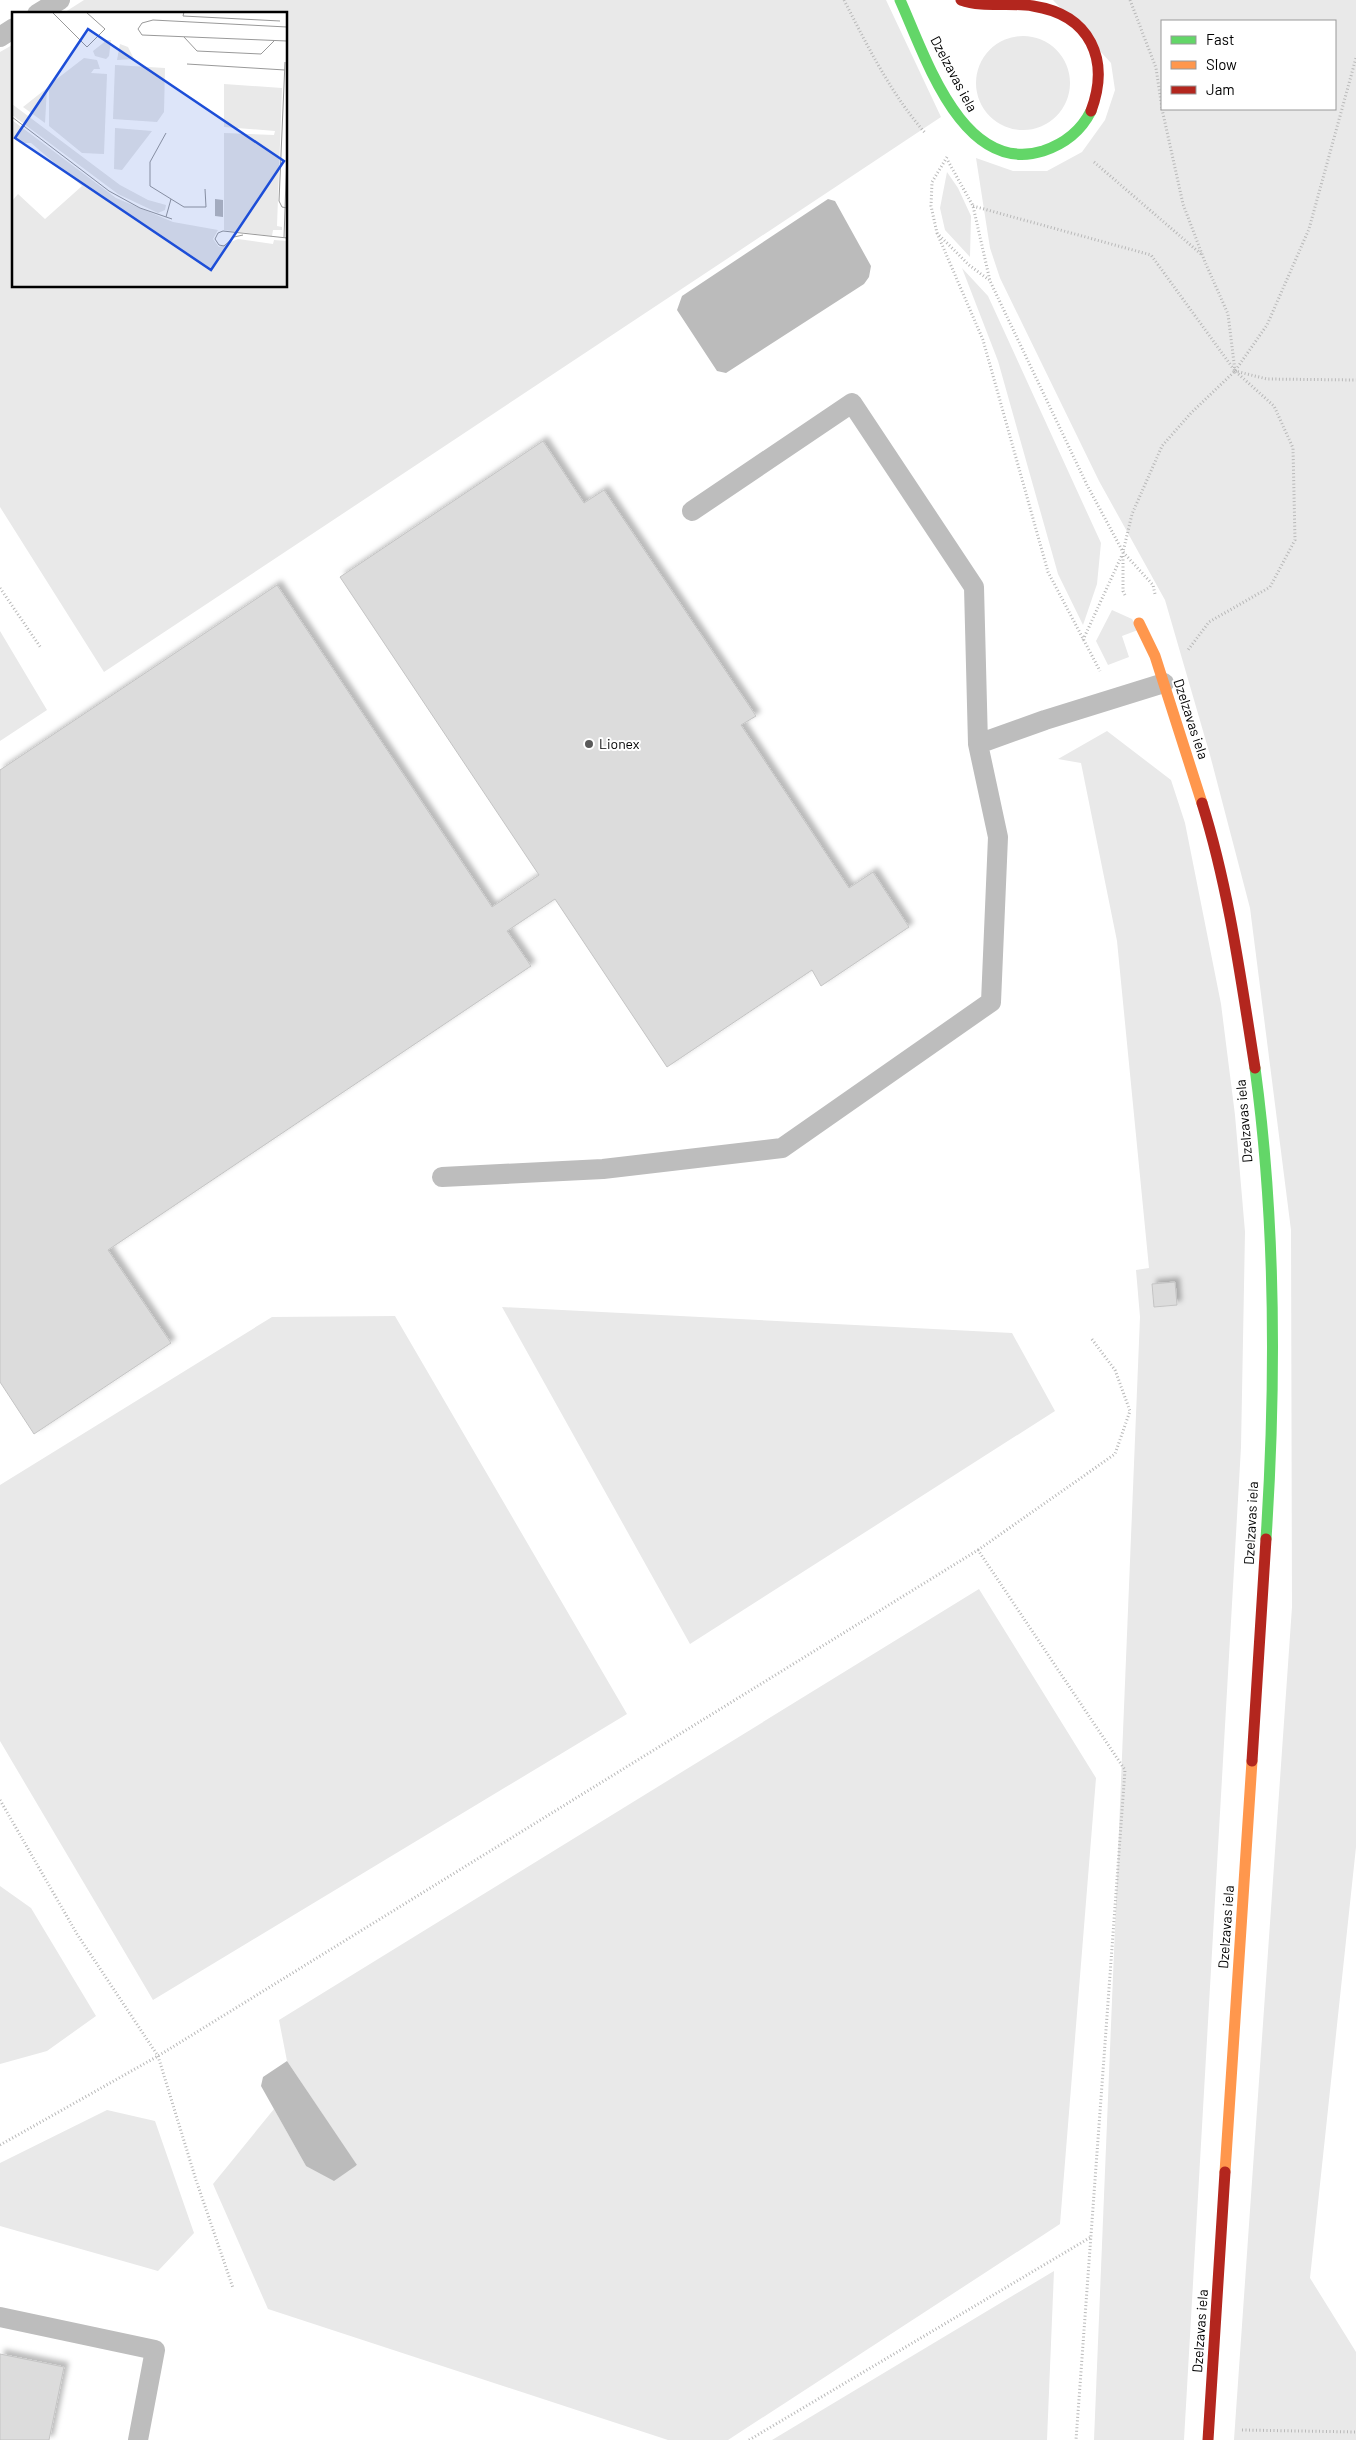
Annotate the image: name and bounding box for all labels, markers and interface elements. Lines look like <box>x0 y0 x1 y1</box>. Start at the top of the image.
inset map <box>12 12 288 288</box>
legend <box>1161 20 1336 110</box>
text: Fast <box>1206 30 1234 48</box>
street label: Dzelzavas iela <box>927 33 982 115</box>
text: Slow <box>1206 55 1237 73</box>
text: Jam <box>1206 80 1235 98</box>
street label: Dzelzavas iela <box>1170 677 1212 761</box>
place label: Lionex <box>599 735 640 752</box>
marker: Lionex <box>583 738 595 750</box>
street label: Dzelzavas iela <box>1231 1079 1256 1163</box>
street label: Dzelzavas iela <box>1240 1481 1261 1565</box>
street label: Dzelzavas iela <box>1214 1885 1237 1969</box>
street label: Dzelzavas iela <box>1188 2289 1211 2373</box>

